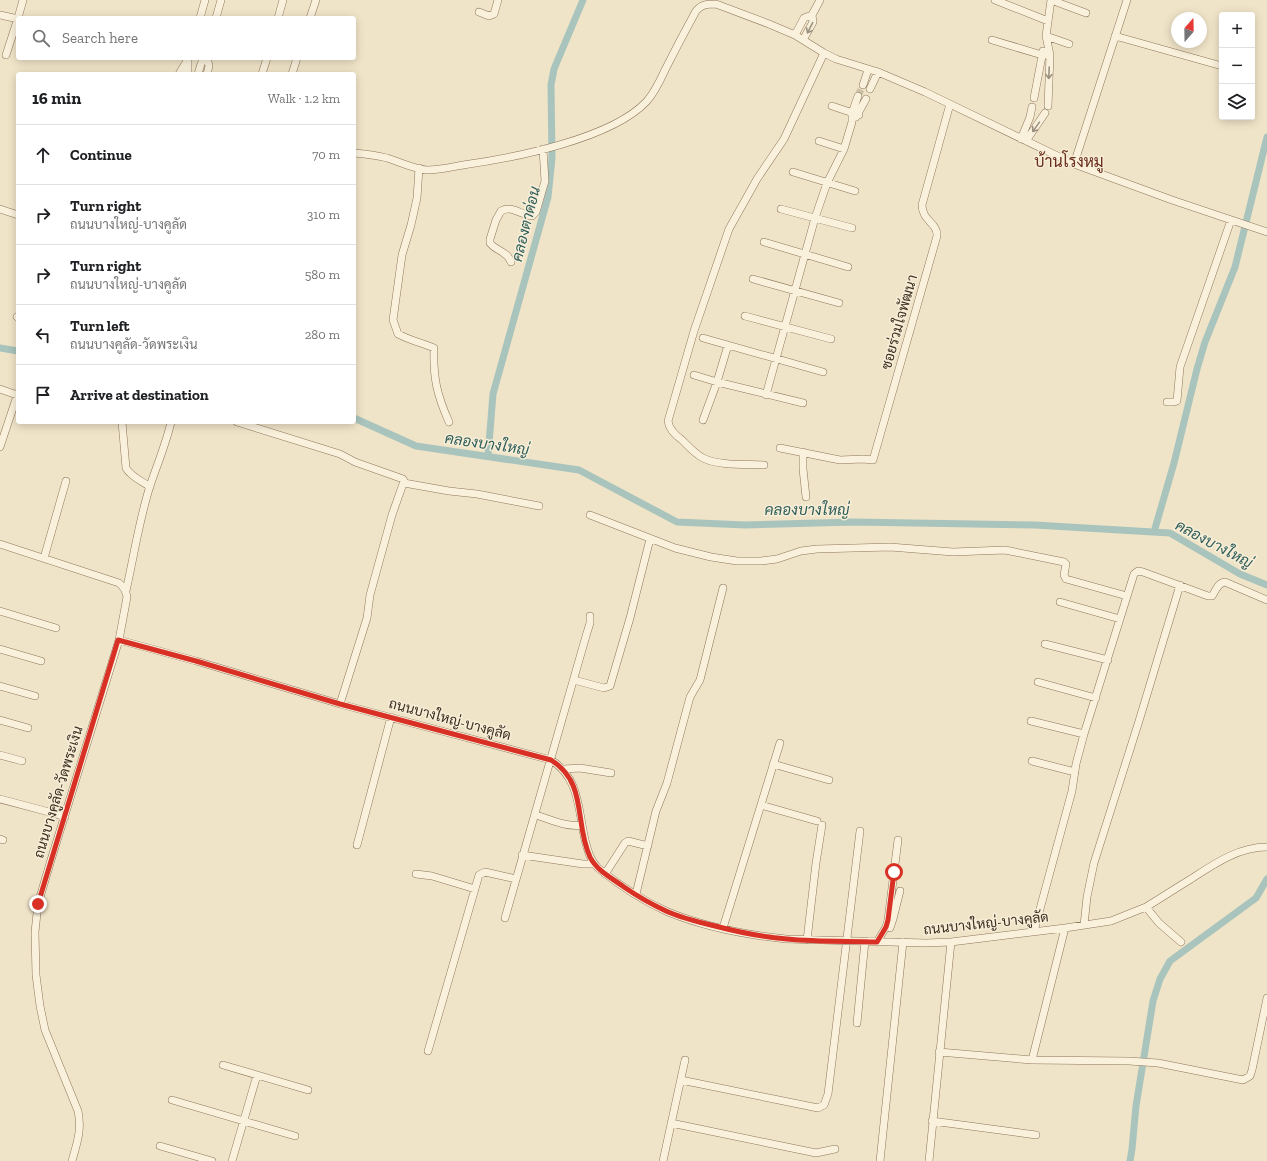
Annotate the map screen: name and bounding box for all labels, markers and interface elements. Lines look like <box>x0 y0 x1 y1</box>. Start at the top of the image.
north arrow <box>1171 12 1207 48</box>
map controls <box>1219 12 1255 120</box>
button: + <box>1219 12 1255 48</box>
search box <box>16 16 356 60</box>
one-way arrow <box>805 22 813 34</box>
icon: search <box>30 27 52 49</box>
text: Search here <box>62 29 138 47</box>
button: − <box>1219 48 1255 84</box>
one-way arrow <box>1045 66 1053 79</box>
button: layers <box>1219 84 1255 120</box>
text: 16 min <box>32 88 81 108</box>
text: Walk · 1.2 km <box>268 91 340 106</box>
one-way arrow <box>1032 121 1040 132</box>
icon: ahead <box>32 144 54 166</box>
text: Continue <box>70 146 132 164</box>
text: 70 m <box>312 147 340 162</box>
district label: บ้านโรงหมู <box>1034 150 1104 173</box>
water label: คลองตาด่อน <box>507 184 544 264</box>
text: Turn right <box>70 197 141 215</box>
icon: right <box>32 204 54 226</box>
text: 310 m <box>307 207 340 222</box>
text: ถนนบางใหญ่-บางคูลัด <box>70 217 187 232</box>
text: Turn right <box>70 257 141 275</box>
icon: right <box>32 264 54 286</box>
text: 580 m <box>305 267 340 282</box>
street label: ซอยร่วมใจพัฒนา <box>878 273 921 372</box>
text: ถนนบางใหญ่-บางคูลัด <box>70 277 187 292</box>
text: Turn left <box>70 317 130 335</box>
icon: left <box>32 324 54 346</box>
text: 280 m <box>305 327 340 342</box>
text: ถนนบางคูลัด-วัดพระเงิน <box>70 337 197 352</box>
icon: arrive <box>32 384 54 406</box>
text: Arrive at destination <box>70 386 209 404</box>
water label: คลองบางใหญ่ <box>444 428 531 459</box>
water label: คลองบางใหญ่ <box>765 500 850 519</box>
water label: คลองบางใหญ่ <box>1172 515 1257 572</box>
street label: ถนนบางใหญ่-บางคูลัด <box>387 695 513 745</box>
street label: ถนนบางคูลัด-วัดพระเงิน <box>30 724 88 861</box>
route start <box>885 863 903 881</box>
route end <box>29 895 47 913</box>
street label: ถนนบางใหญ่-บางคูลัด <box>923 908 1050 940</box>

